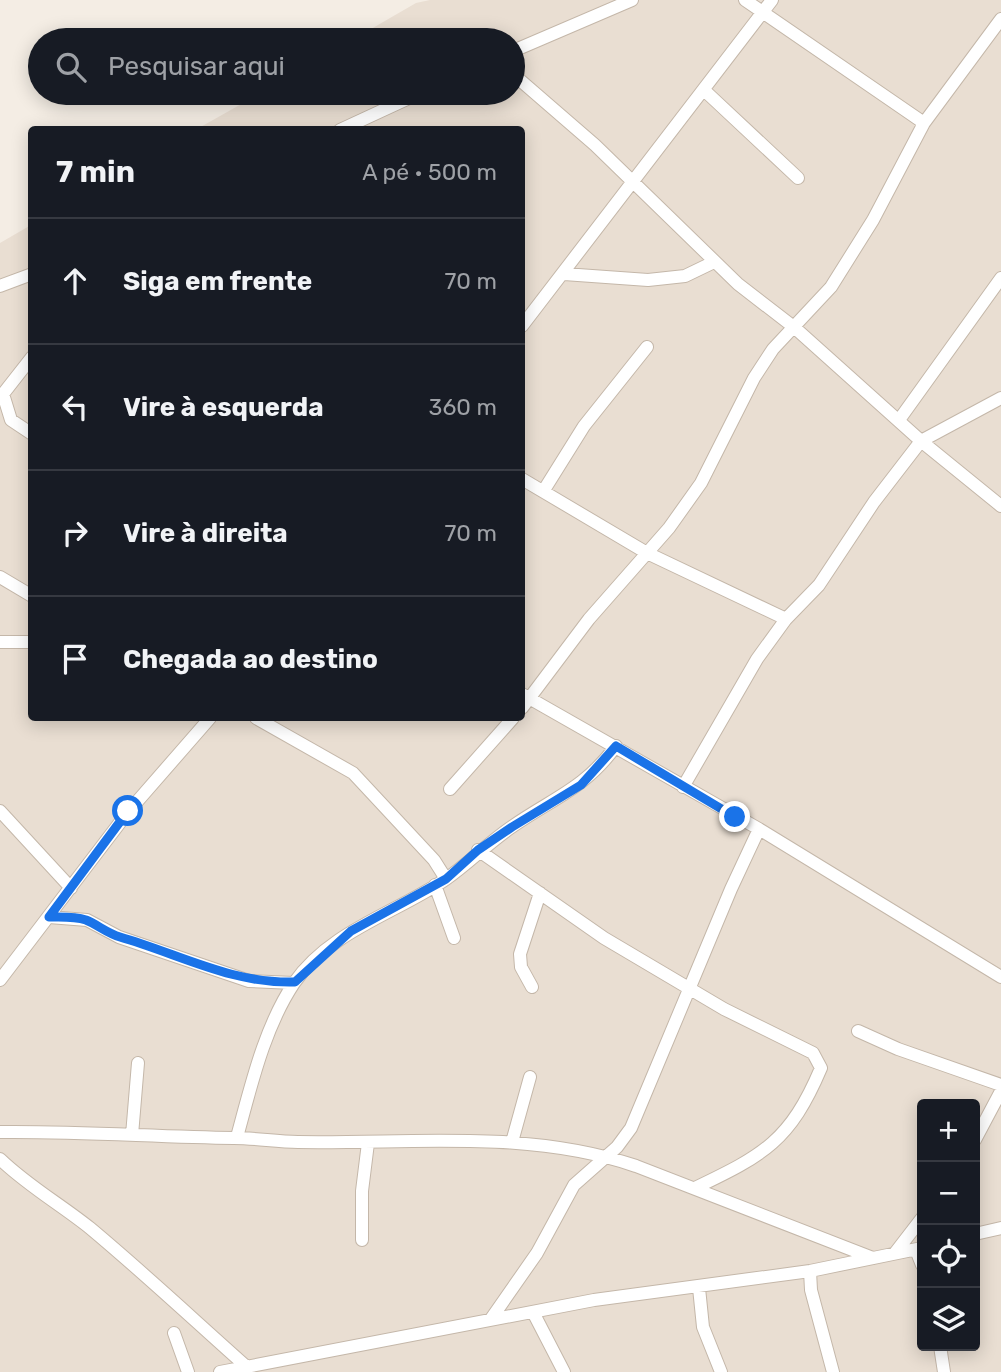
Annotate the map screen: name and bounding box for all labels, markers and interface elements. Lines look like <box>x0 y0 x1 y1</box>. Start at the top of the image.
search box <box>28 28 525 105</box>
icon: search <box>52 48 90 86</box>
text: Pesquisar aqui <box>108 51 285 82</box>
text: 7 min <box>56 154 135 190</box>
text: A pé · 500 m <box>362 158 497 186</box>
icon: ahead <box>56 262 94 300</box>
text: Siga em frente <box>123 266 312 297</box>
text: 70 m <box>445 267 497 295</box>
icon: left <box>56 388 94 426</box>
text: Vire à esquerda <box>123 392 324 423</box>
text: 360 m <box>429 393 497 421</box>
icon: right <box>56 514 94 552</box>
text: Vire à direita <box>123 518 288 549</box>
text: 70 m <box>445 519 497 547</box>
icon: arrive <box>56 640 94 678</box>
text: Chegada ao destino <box>123 644 378 675</box>
route start <box>112 795 143 826</box>
route end <box>719 801 750 832</box>
map controls <box>917 1099 980 1351</box>
button: + <box>917 1099 980 1162</box>
button: − <box>917 1162 980 1225</box>
button: locate <box>917 1225 980 1288</box>
button: layers <box>917 1288 980 1351</box>

